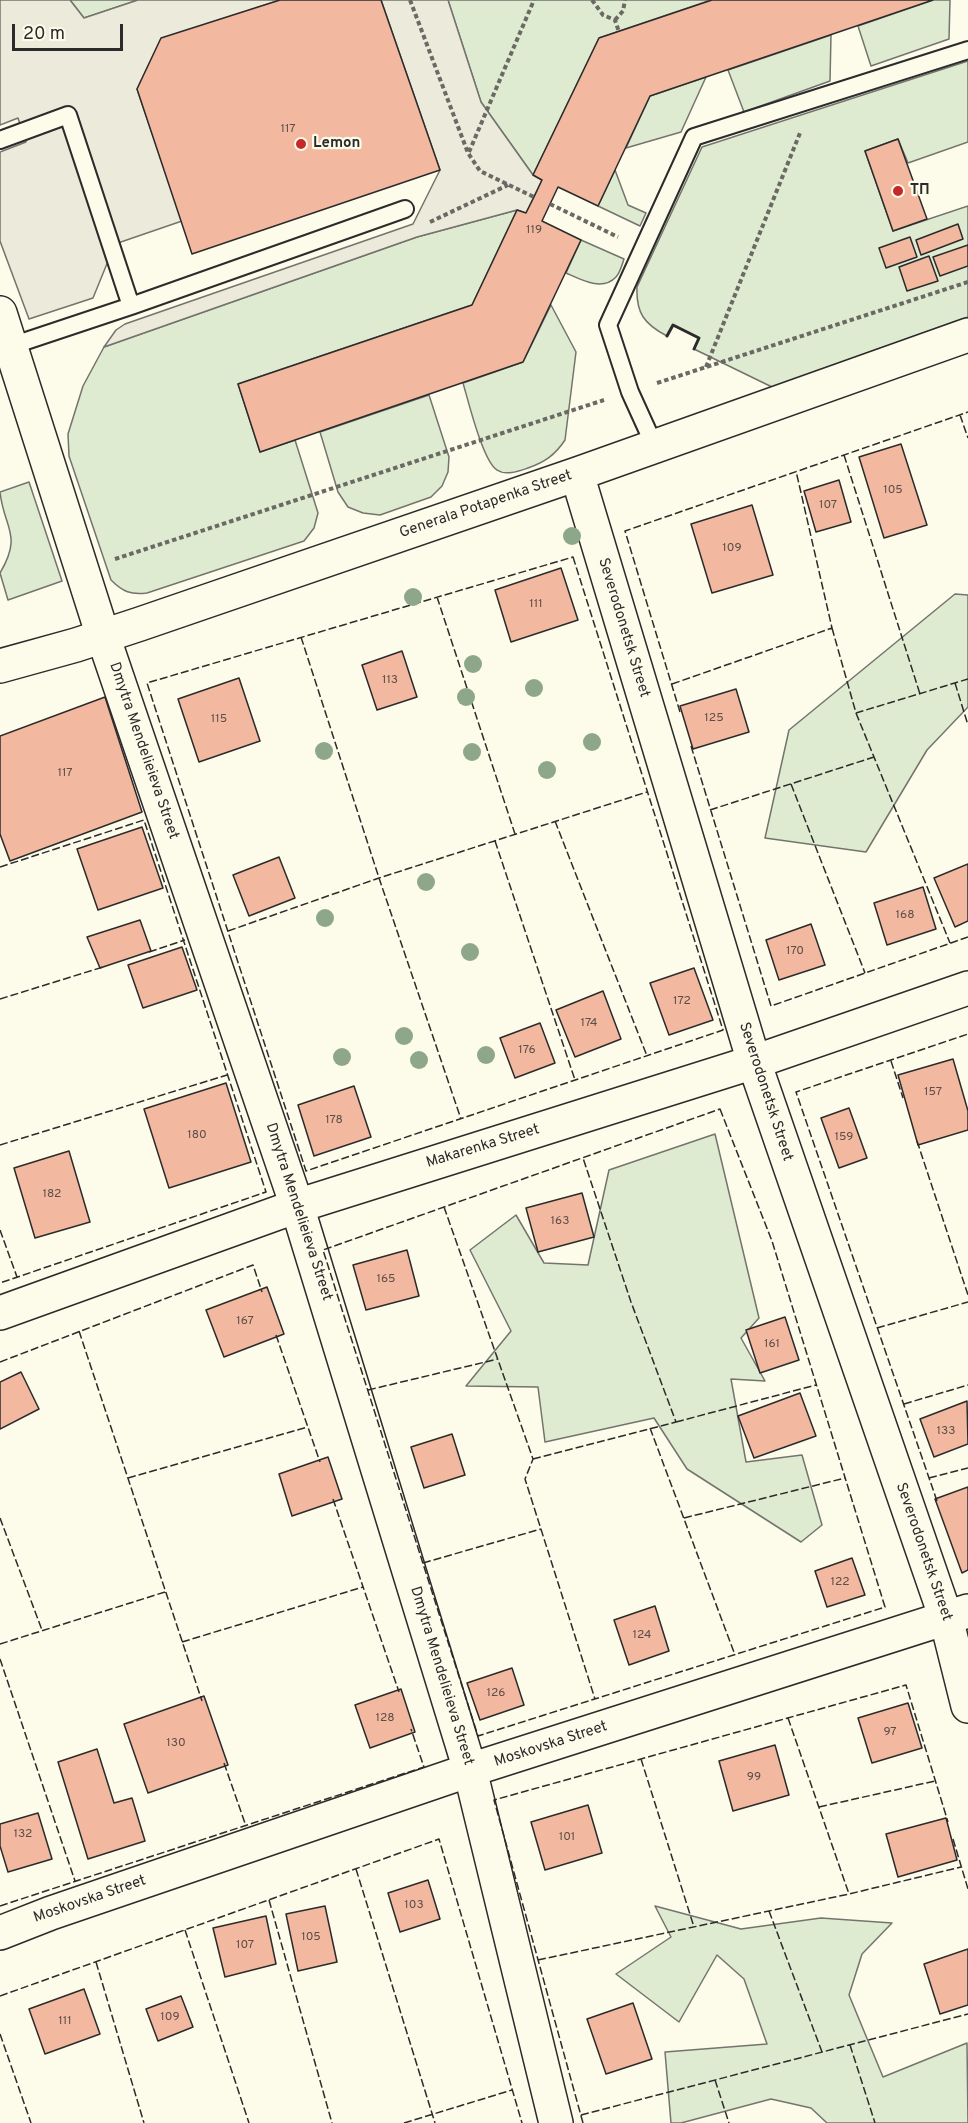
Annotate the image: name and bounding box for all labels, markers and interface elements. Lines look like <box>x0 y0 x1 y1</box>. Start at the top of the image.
scale bar <box>15 12 126 50</box>
text: 20 m <box>23 23 65 46</box>
house number: 117 <box>280 123 296 137</box>
place label: Lemon <box>313 135 360 153</box>
marker: Lemon <box>294 137 308 151</box>
place label: ТП <box>910 182 930 200</box>
marker: ТП <box>891 184 905 198</box>
house number: 119 <box>526 224 542 238</box>
street label: Generala Potapenka Street <box>397 467 575 543</box>
house number: 105 <box>883 484 903 498</box>
house number: 107 <box>819 499 837 513</box>
house number: 109 <box>722 542 742 556</box>
street label: Severodonetsk Street <box>593 556 653 700</box>
house number: 111 <box>529 598 543 612</box>
street label: Dmytra Mendelieieva Street <box>104 660 182 842</box>
house number: 113 <box>382 674 398 688</box>
house number: 125 <box>704 712 724 726</box>
house number: 115 <box>211 713 227 727</box>
house number: 117 <box>57 767 73 781</box>
house number: 168 <box>896 909 914 923</box>
house number: 170 <box>786 945 804 959</box>
house number: 172 <box>673 995 691 1009</box>
house number: 174 <box>581 1017 597 1031</box>
street label: Severodonetsk Street <box>734 1020 796 1164</box>
house number: 176 <box>518 1044 536 1058</box>
house number: 157 <box>924 1086 942 1100</box>
house number: 178 <box>325 1114 343 1128</box>
street label: Dmytra Mendelieieva Street <box>261 1121 335 1303</box>
street label: Makarenka Street <box>424 1121 542 1173</box>
house number: 180 <box>187 1129 207 1143</box>
house number: 159 <box>835 1131 853 1145</box>
house number: 182 <box>43 1188 61 1202</box>
house number: 163 <box>551 1215 569 1229</box>
house number: 165 <box>376 1273 396 1287</box>
house number: 167 <box>236 1315 254 1329</box>
house number: 161 <box>764 1338 780 1352</box>
house number: 133 <box>937 1425 955 1439</box>
street label: Severodonetsk Street <box>891 1480 955 1624</box>
house number: 122 <box>830 1576 850 1590</box>
street label: Dmytra Mendelieieva Street <box>405 1584 477 1768</box>
house number: 124 <box>632 1629 652 1643</box>
house number: 126 <box>487 1687 505 1701</box>
house number: 128 <box>375 1712 395 1726</box>
street label: Moskovska Street <box>492 1718 610 1772</box>
house number: 97 <box>883 1726 897 1740</box>
house number: 130 <box>166 1737 186 1751</box>
house number: 99 <box>747 1771 761 1785</box>
house number: 132 <box>14 1828 32 1842</box>
house number: 101 <box>559 1831 575 1845</box>
street label: Moskovska Street <box>31 1872 149 1928</box>
house number: 103 <box>404 1899 424 1913</box>
house number: 105 <box>301 1931 321 1945</box>
house number: 107 <box>236 1939 254 1953</box>
house number: 109 <box>160 2011 180 2025</box>
house number: 111 <box>58 2015 72 2029</box>

